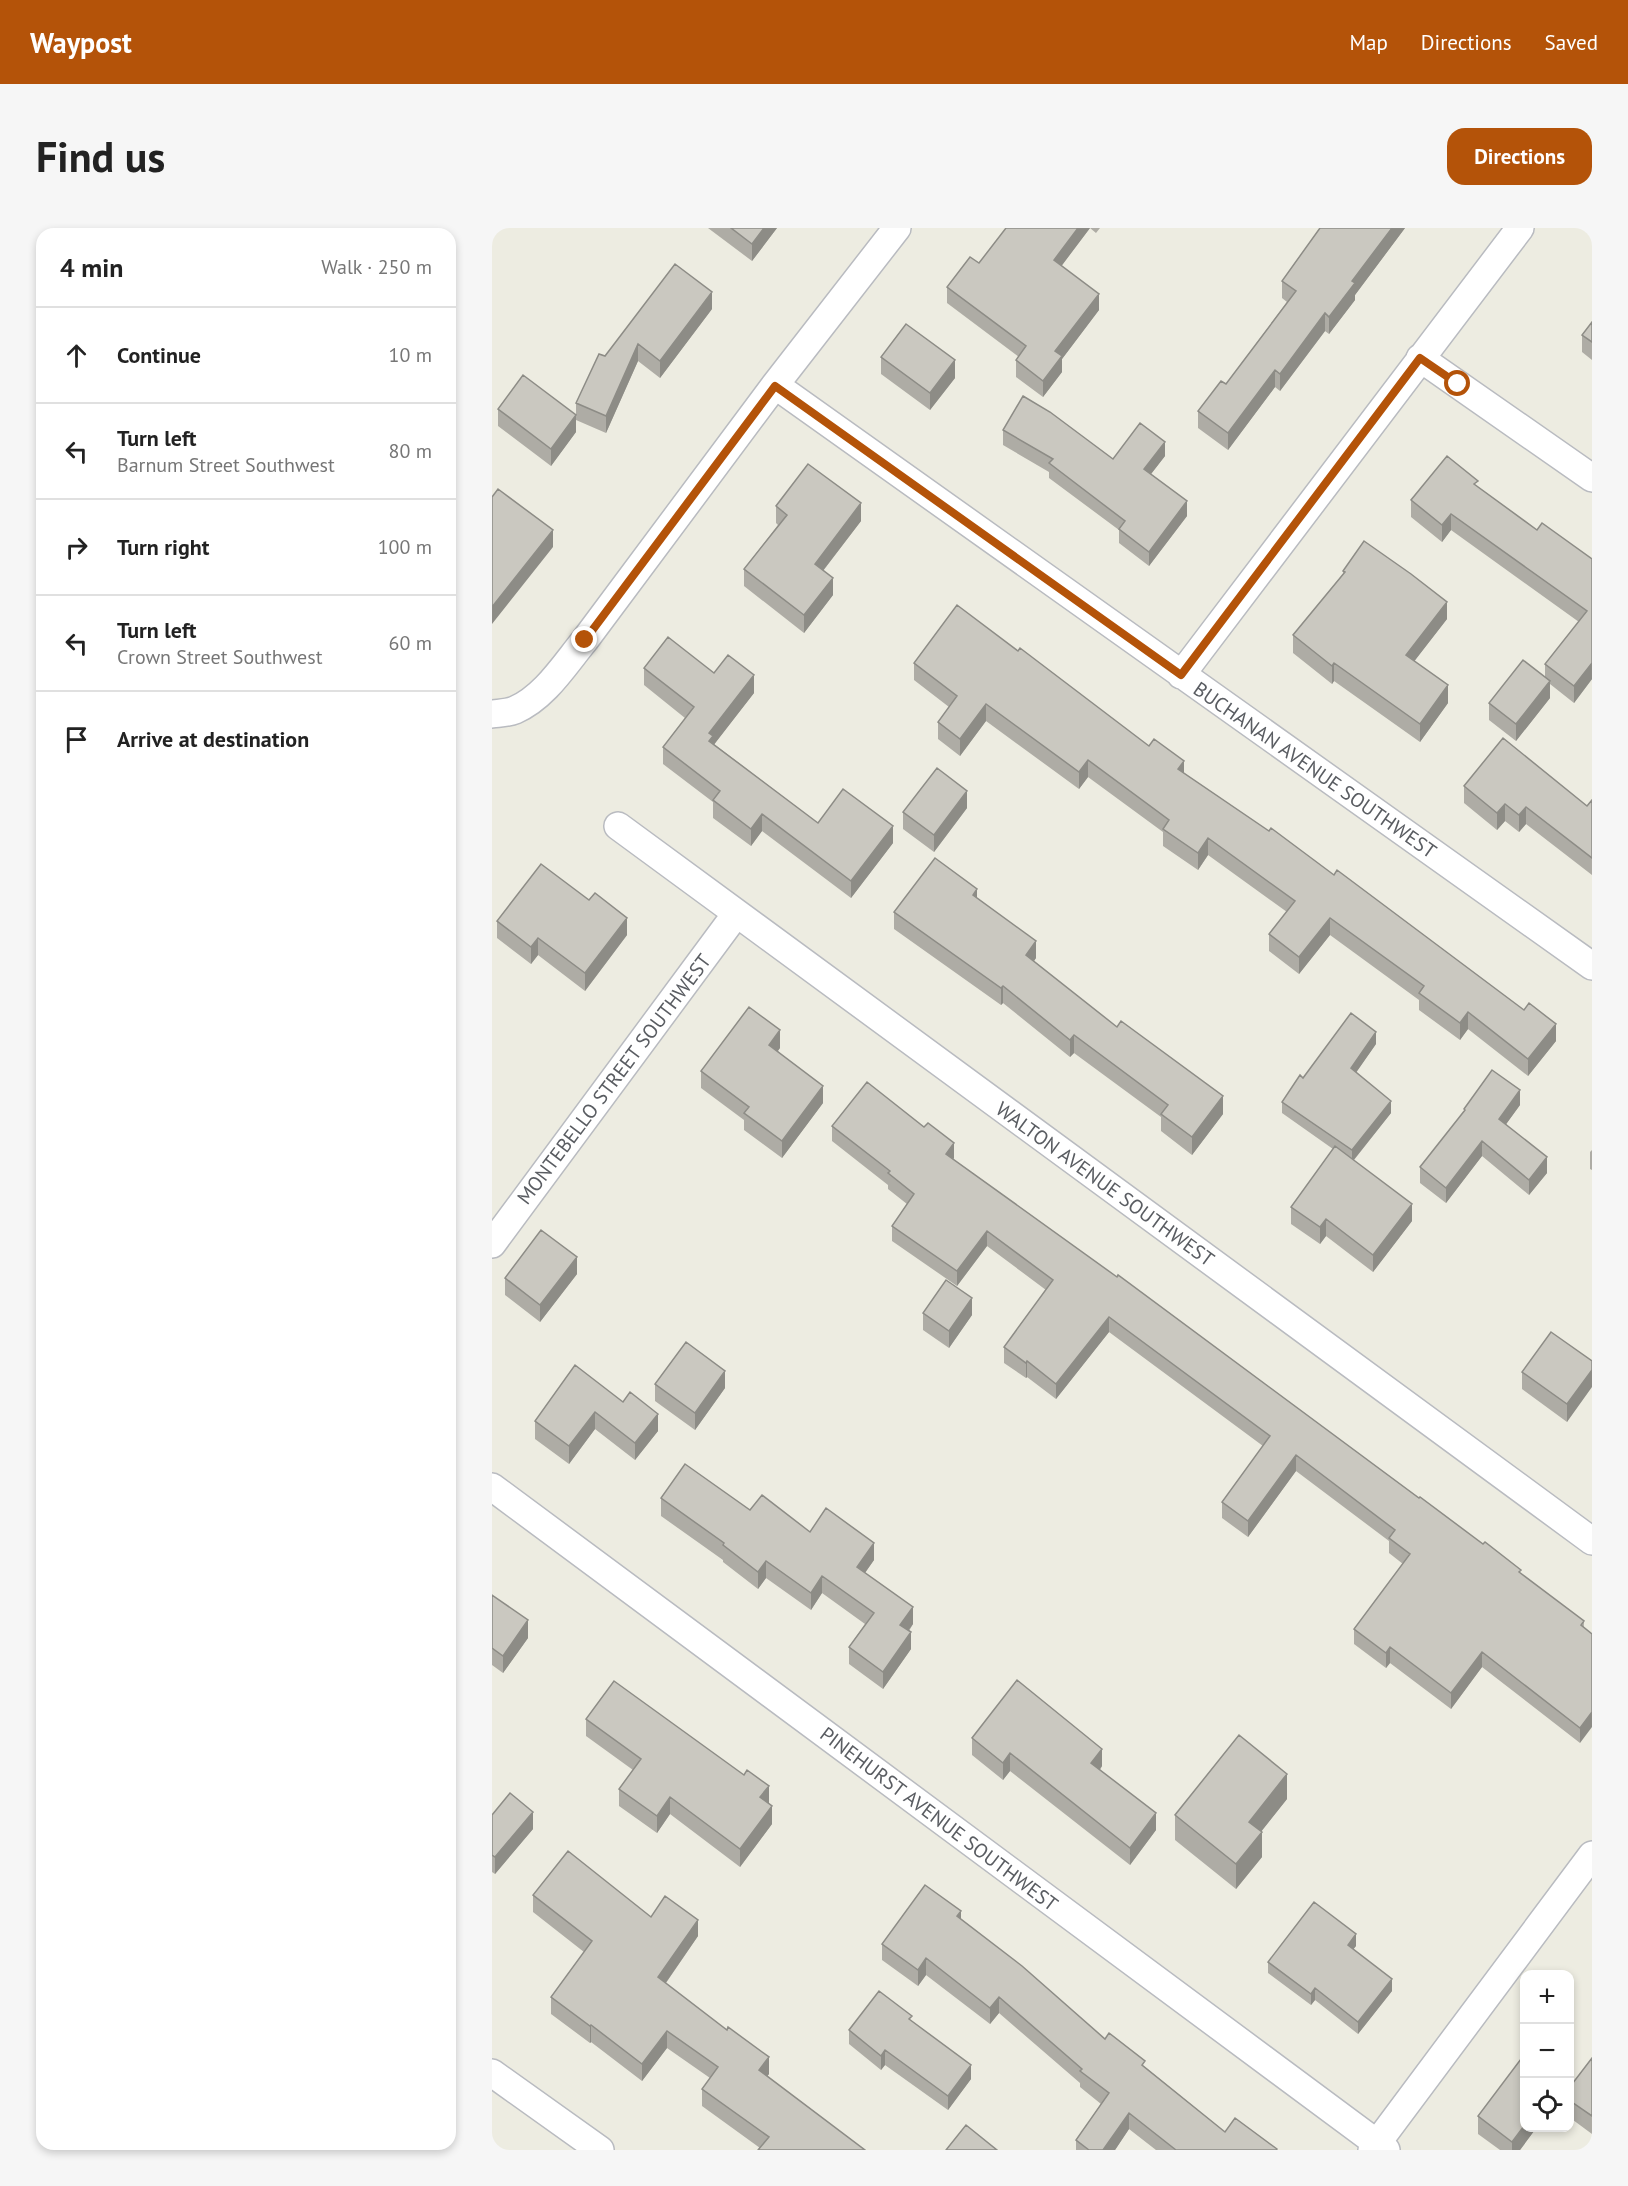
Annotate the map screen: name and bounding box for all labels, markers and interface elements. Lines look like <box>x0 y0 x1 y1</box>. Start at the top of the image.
text: Waypost <box>30 24 132 61</box>
text: Map <box>1349 29 1388 56</box>
text: Directions <box>1421 29 1512 56</box>
text: Saved <box>1545 29 1598 56</box>
button: Directions <box>1447 128 1592 185</box>
text: Find us <box>36 129 165 184</box>
text: 4 min <box>60 251 123 284</box>
text: Walk · 250 m <box>321 254 432 280</box>
icon: ahead <box>60 339 93 372</box>
text: Continue <box>117 341 201 369</box>
text: 10 m <box>389 342 432 368</box>
route start <box>1444 370 1470 396</box>
text: Turn left <box>117 424 197 452</box>
icon: left <box>60 435 93 468</box>
text: 80 m <box>389 438 432 464</box>
text: Barnum Street Southwest <box>117 452 335 478</box>
icon: right <box>60 531 93 564</box>
text: Turn right <box>117 533 209 561</box>
text: 100 m <box>378 534 432 560</box>
text: Turn left <box>117 616 197 644</box>
route end <box>571 626 597 652</box>
icon: left <box>60 627 93 660</box>
text: 60 m <box>389 630 432 656</box>
text: Crown Street Southwest <box>117 644 322 670</box>
street label: BUCHANAN AVENUE SOUTHWEST <box>1188 676 1442 864</box>
icon: arrive <box>60 723 93 756</box>
text: Arrive at destination <box>117 725 309 753</box>
street label: MONTEBELLO STREET SOUTHWEST <box>511 949 717 1209</box>
street label: WALTON AVENUE SOUTHWEST <box>991 1096 1219 1272</box>
street label: PINEHURST AVENUE SOUTHWEST <box>815 1721 1063 1917</box>
map controls <box>1520 1970 1574 2132</box>
button: + <box>1520 1970 1574 2024</box>
button: − <box>1520 2024 1574 2078</box>
button: locate <box>1520 2078 1574 2132</box>

